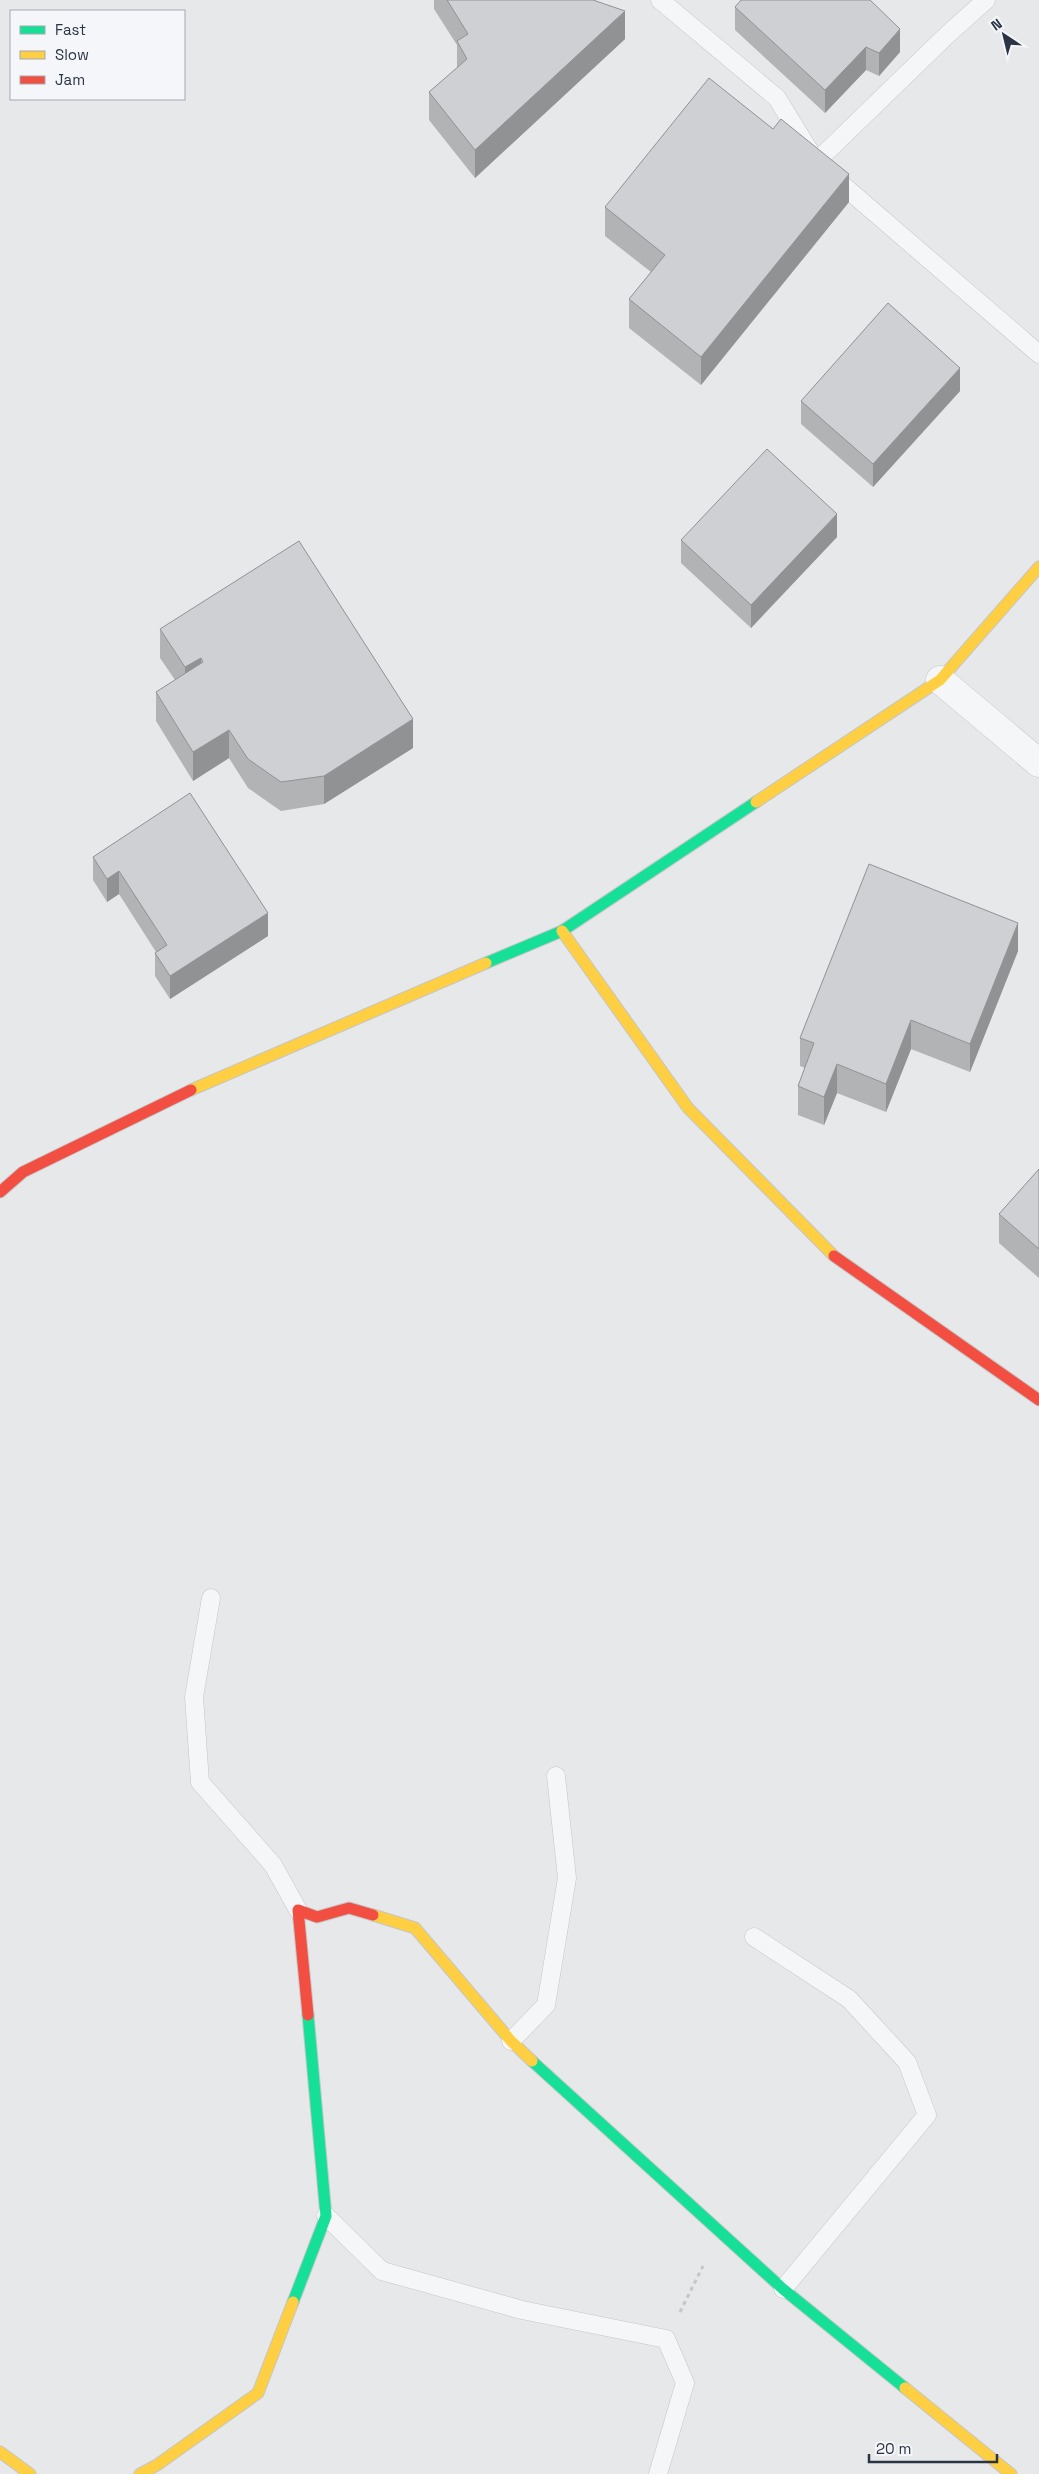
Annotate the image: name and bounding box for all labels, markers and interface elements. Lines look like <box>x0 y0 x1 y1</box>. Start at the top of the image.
legend <box>10 10 185 100</box>
north arrow <box>979 10 1029 60</box>
text: N <box>988 14 1006 34</box>
text: Fast <box>55 20 86 39</box>
text: Slow <box>55 45 89 64</box>
text: Jam <box>55 70 85 89</box>
scale bar <box>869 2432 996 2464</box>
text: 20 m <box>876 2439 911 2458</box>

